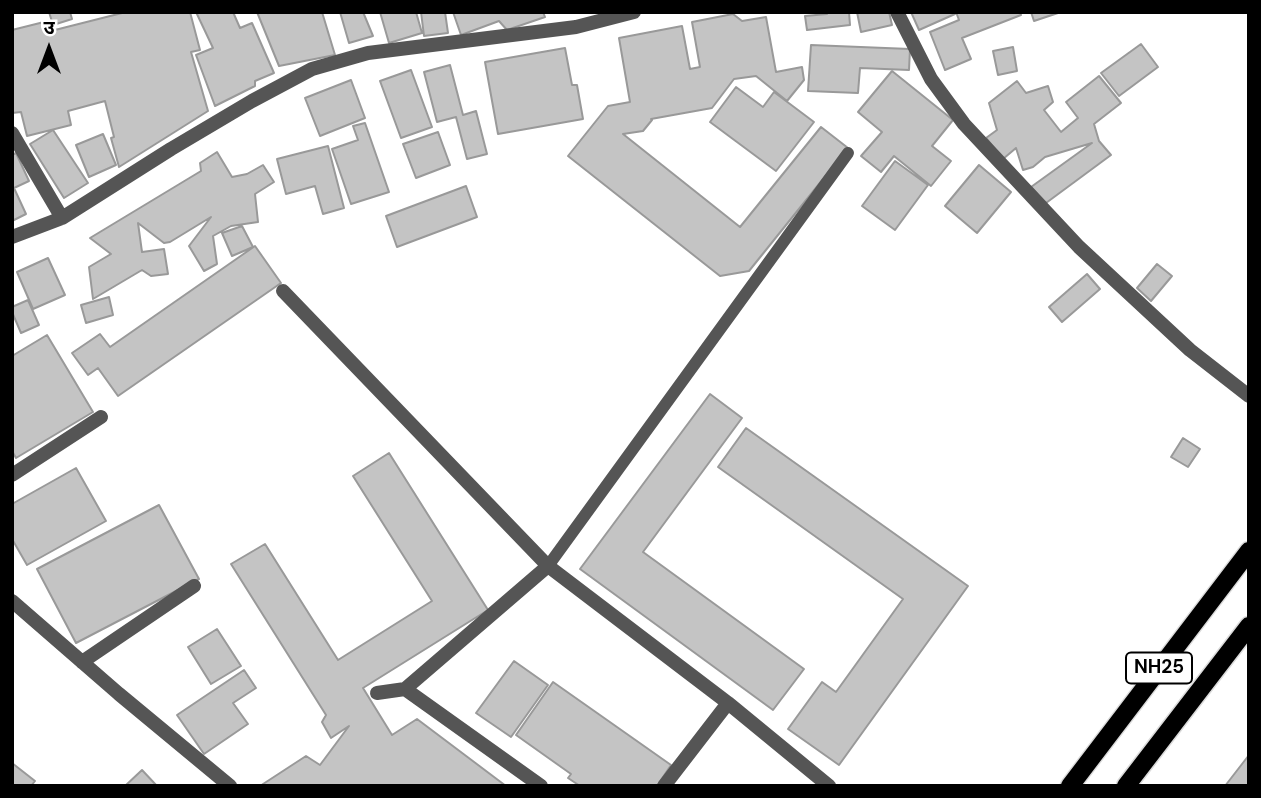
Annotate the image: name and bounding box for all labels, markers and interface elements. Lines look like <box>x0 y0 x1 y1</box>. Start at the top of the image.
north arrow <box>14 14 84 84</box>
text: उ <box>43 15 55 40</box>
road number: NH25 <box>1126 652 1192 684</box>

